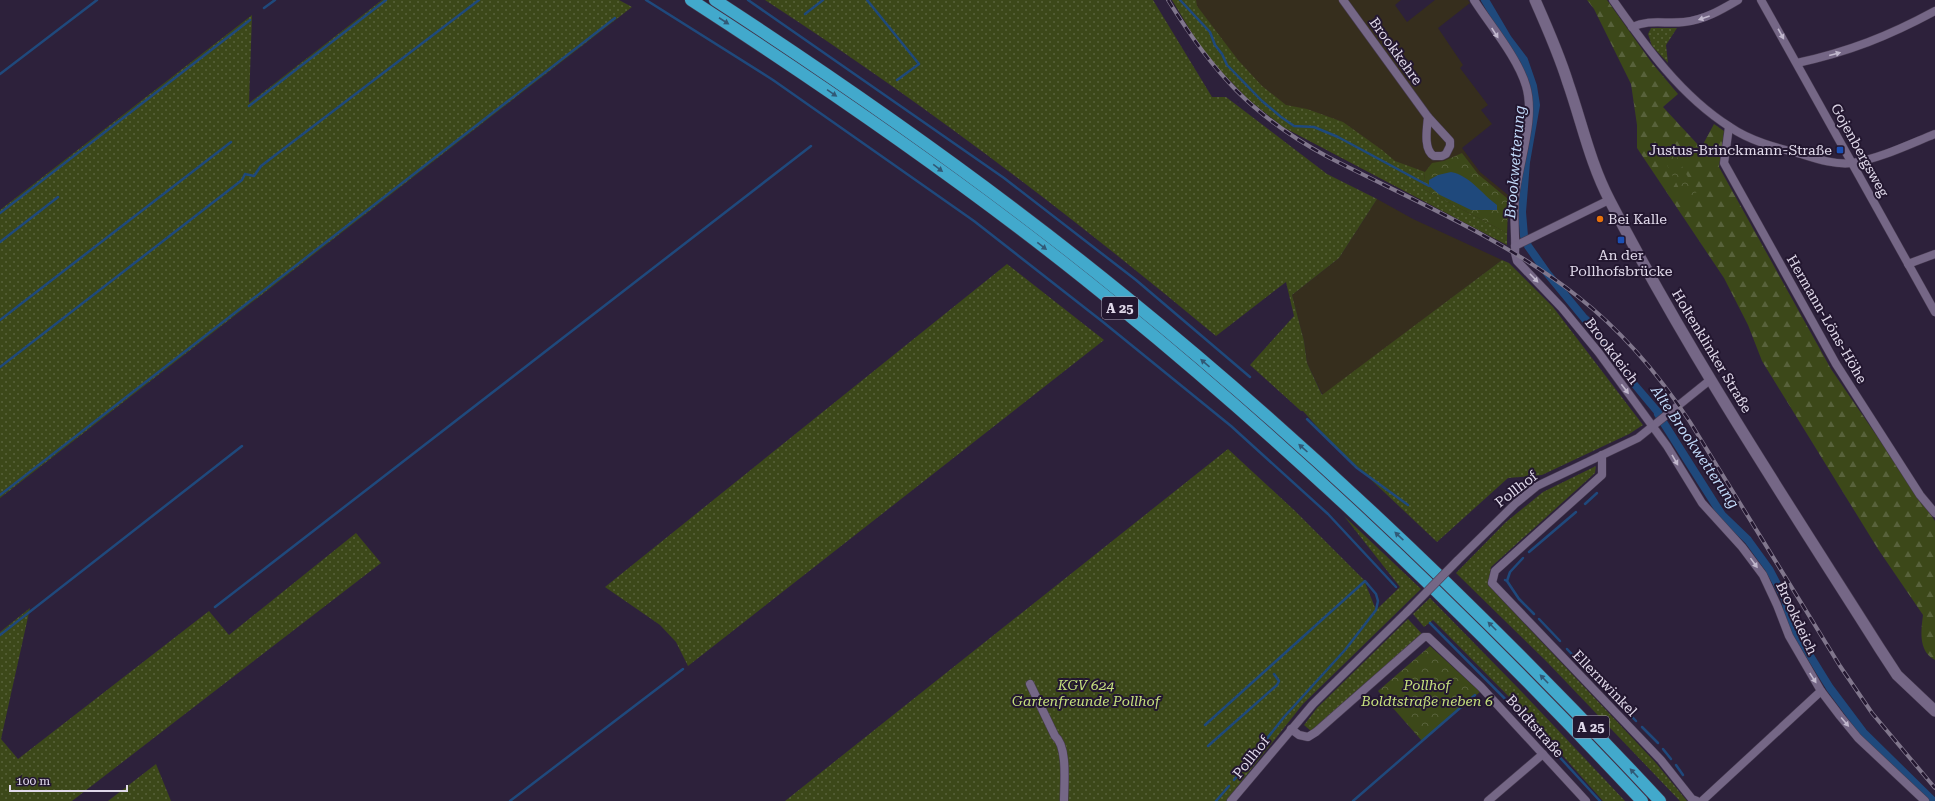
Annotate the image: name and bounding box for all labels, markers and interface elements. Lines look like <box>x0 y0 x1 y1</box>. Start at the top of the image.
street label: Brookkehre <box>1366 14 1426 88</box>
one-way arrow <box>1697 15 1709 21</box>
one-way arrow <box>719 17 729 25</box>
one-way arrow <box>1491 28 1499 38</box>
one-way arrow <box>1777 28 1784 40</box>
one-way arrow <box>1829 51 1841 57</box>
one-way arrow <box>827 89 837 97</box>
street label: Gojenbergsweg <box>1828 101 1892 199</box>
water label: Brookwetterung <box>1501 105 1529 220</box>
place label: Justus-Brinckmann-Straße <box>1649 142 1832 158</box>
marker: Justus-Brinckmann-Straße <box>1835 145 1845 155</box>
one-way arrow <box>933 164 944 172</box>
place label: Bei Kalle <box>1608 211 1667 227</box>
marker: Bei Kalle <box>1595 214 1605 224</box>
marker: An der Pollhofsbrücke <box>1616 235 1626 245</box>
one-way arrow <box>1036 242 1047 251</box>
place label: An der Pollhofsbrücke <box>1570 247 1673 279</box>
street label: Hermann-Löns-Höhe <box>1784 252 1870 386</box>
one-way arrow <box>1529 273 1538 283</box>
street label: Holtenklinker Straße <box>1669 286 1755 416</box>
road number: A 25 <box>1102 297 1138 319</box>
street label: Brookdeich <box>1582 315 1642 387</box>
one-way arrow <box>1200 358 1210 367</box>
water label: Alte Brookwetterung <box>1647 381 1743 512</box>
one-way arrow <box>1621 384 1629 395</box>
one-way arrow <box>1298 443 1308 453</box>
one-way arrow <box>1672 454 1679 466</box>
street label: Pollhof <box>1492 467 1541 510</box>
one-way arrow <box>1394 531 1404 541</box>
one-way arrow <box>1749 557 1758 568</box>
street label: Brookdeich <box>1773 579 1821 657</box>
one-way arrow <box>1487 621 1497 631</box>
street label: Ellernwinkel <box>1570 647 1641 720</box>
one-way arrow <box>1809 673 1817 683</box>
one-way arrow <box>1540 674 1549 683</box>
park label: KGV 624 Gartenfreunde Pollhof <box>1012 677 1162 709</box>
park label: Pollhof Boldtstraße neben 6 <box>1360 677 1493 709</box>
street label: Boldtstraße <box>1503 692 1567 761</box>
road number: A 25 <box>1573 716 1609 738</box>
one-way arrow <box>1840 716 1849 727</box>
street label: Pollhof <box>1229 733 1273 781</box>
scale bar <box>10 767 127 793</box>
one-way arrow <box>1629 767 1638 778</box>
text: 100 m <box>16 774 50 788</box>

